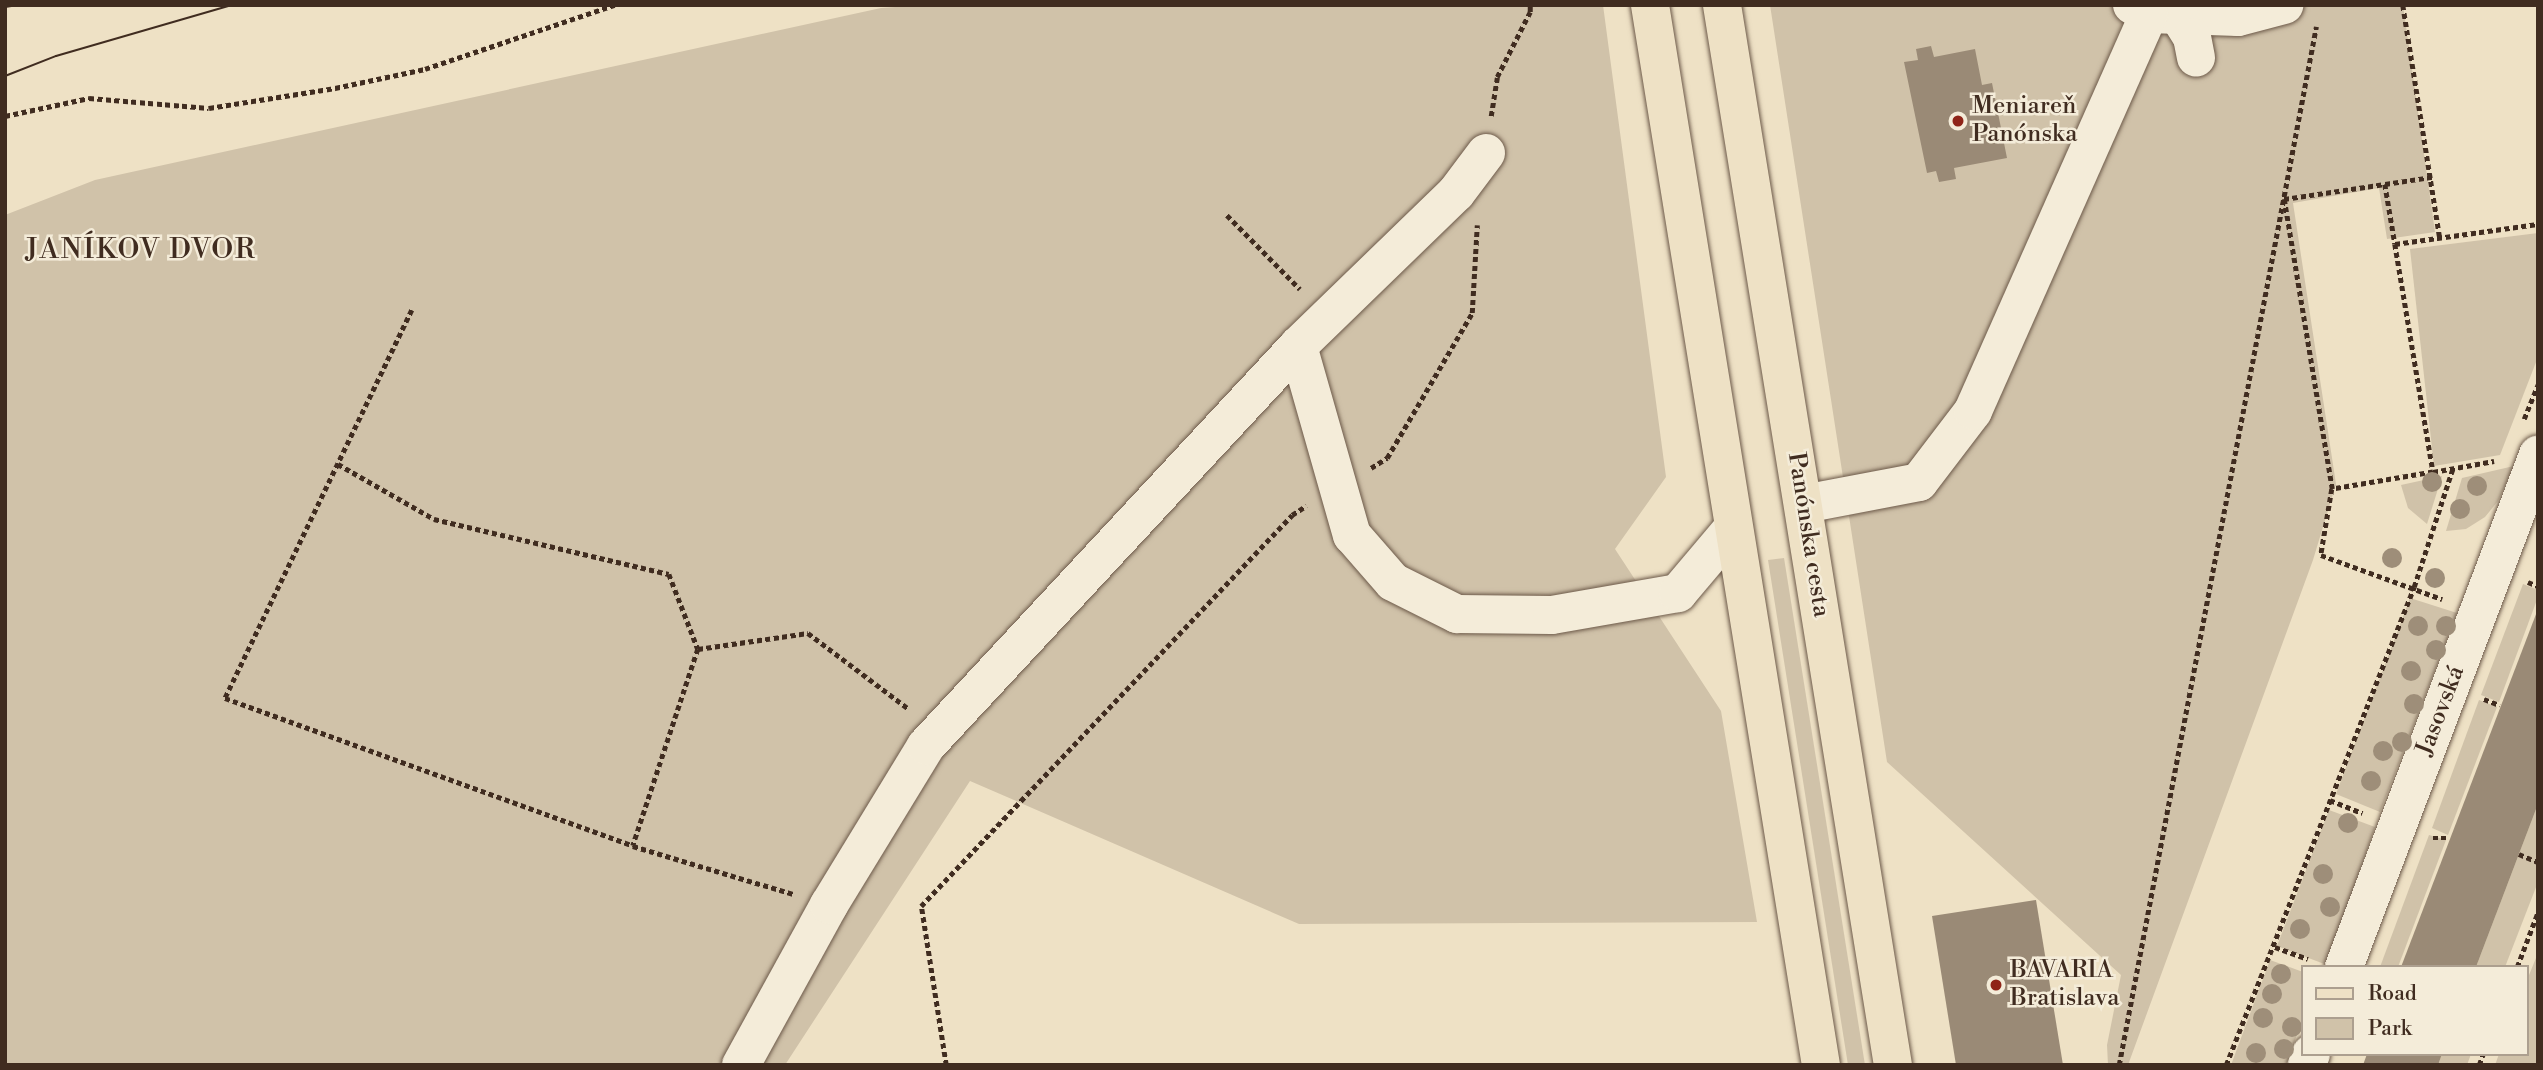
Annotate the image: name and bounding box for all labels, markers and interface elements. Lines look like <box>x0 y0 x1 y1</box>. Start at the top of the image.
place label: Meniareň Panónska <box>1972 93 2077 149</box>
marker: Meniareň Panónska <box>1950 113 1966 129</box>
district label: JANÍKOV DVOR <box>27 233 255 267</box>
street label: Panónska cesta <box>1781 451 1835 619</box>
street label: Jasovská <box>2411 662 2471 760</box>
place label: BAVARIA Bratislava <box>2010 957 2119 1013</box>
legend <box>2302 965 2529 1056</box>
marker: BAVARIA Bratislava <box>1988 977 2004 993</box>
text: Road <box>2368 981 2417 1007</box>
text: Park <box>2368 1016 2412 1042</box>

